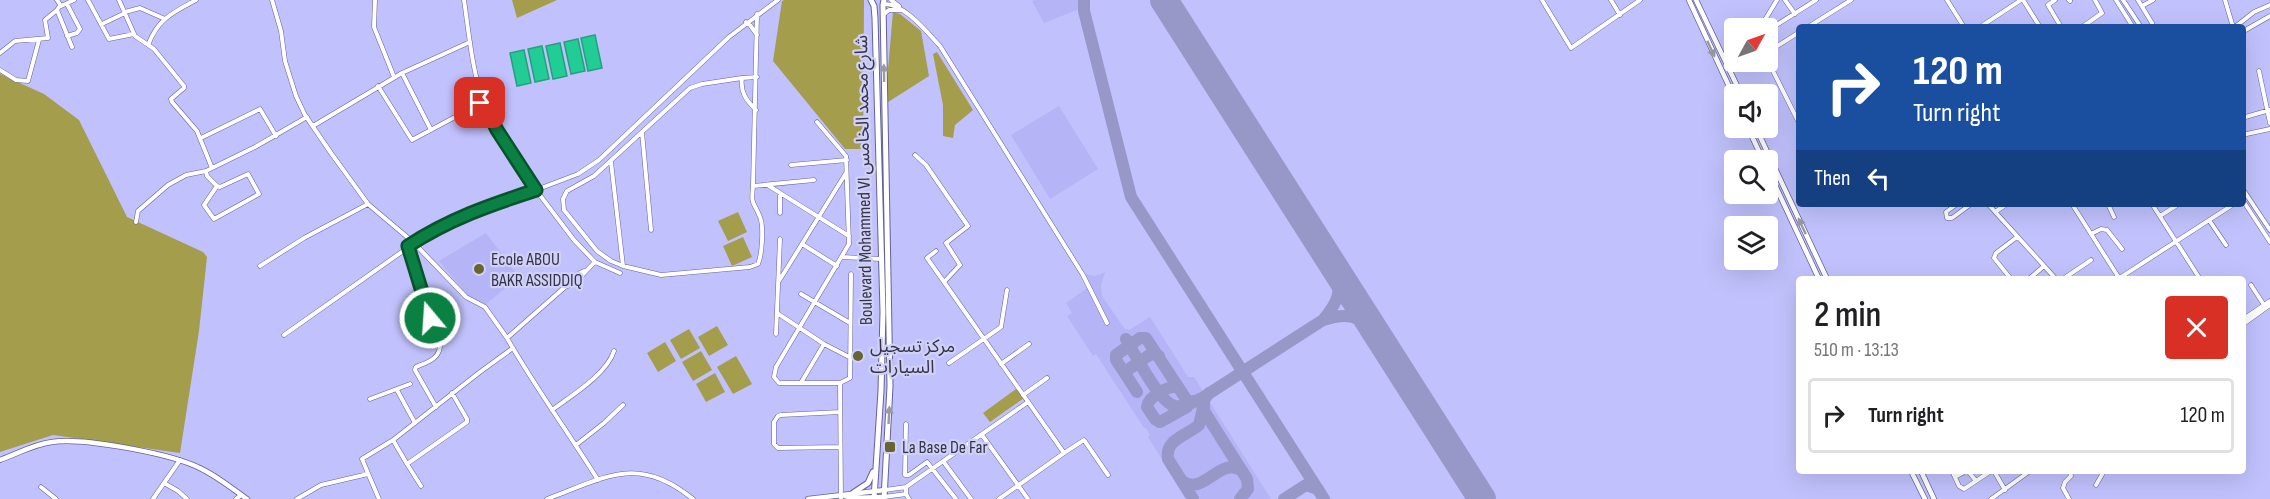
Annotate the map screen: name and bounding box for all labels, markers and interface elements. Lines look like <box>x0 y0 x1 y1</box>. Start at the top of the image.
north arrow <box>1724 18 1778 72</box>
map controls <box>1724 18 1778 270</box>
street label: Boulevard Mohammed VI شارع محمد الخامس <box>851 35 880 325</box>
one-way arrow <box>1707 40 1716 57</box>
text: 120 m <box>1913 46 2003 97</box>
icon: right <box>1814 48 1892 126</box>
one-way arrow <box>879 64 889 83</box>
pin <box>454 77 505 128</box>
button: sound <box>1724 84 1778 138</box>
icon: arrive <box>463 86 496 119</box>
text: Turn right <box>1913 97 2000 129</box>
button: search <box>1724 150 1778 204</box>
icon: left <box>1862 162 1895 195</box>
text: Then <box>1814 165 1850 192</box>
button: layers <box>1724 216 1778 270</box>
one-way arrow <box>1798 218 1807 235</box>
place label: Ecole ABOU BAKR ASSIDDIQ <box>491 249 583 291</box>
marker: Ecole ABOU BAKR ASSIDDIQ <box>472 262 486 276</box>
position arrow <box>398 286 462 350</box>
text: 2 min <box>1814 294 1881 337</box>
button: close <box>2165 296 2228 359</box>
place label: مركز تسجيل السيارات <box>870 336 955 378</box>
text: 510 m · 13:13 <box>1814 338 1899 362</box>
marker: مركز تسجيل السيارات <box>851 349 865 363</box>
icon: right <box>1817 399 1850 432</box>
text: Turn right <box>1868 402 1944 429</box>
text: 120 m <box>2181 402 2225 429</box>
one-way arrow <box>884 406 893 425</box>
place label: La Base De Far <box>902 437 988 458</box>
marker: La Base De Far <box>883 440 897 454</box>

